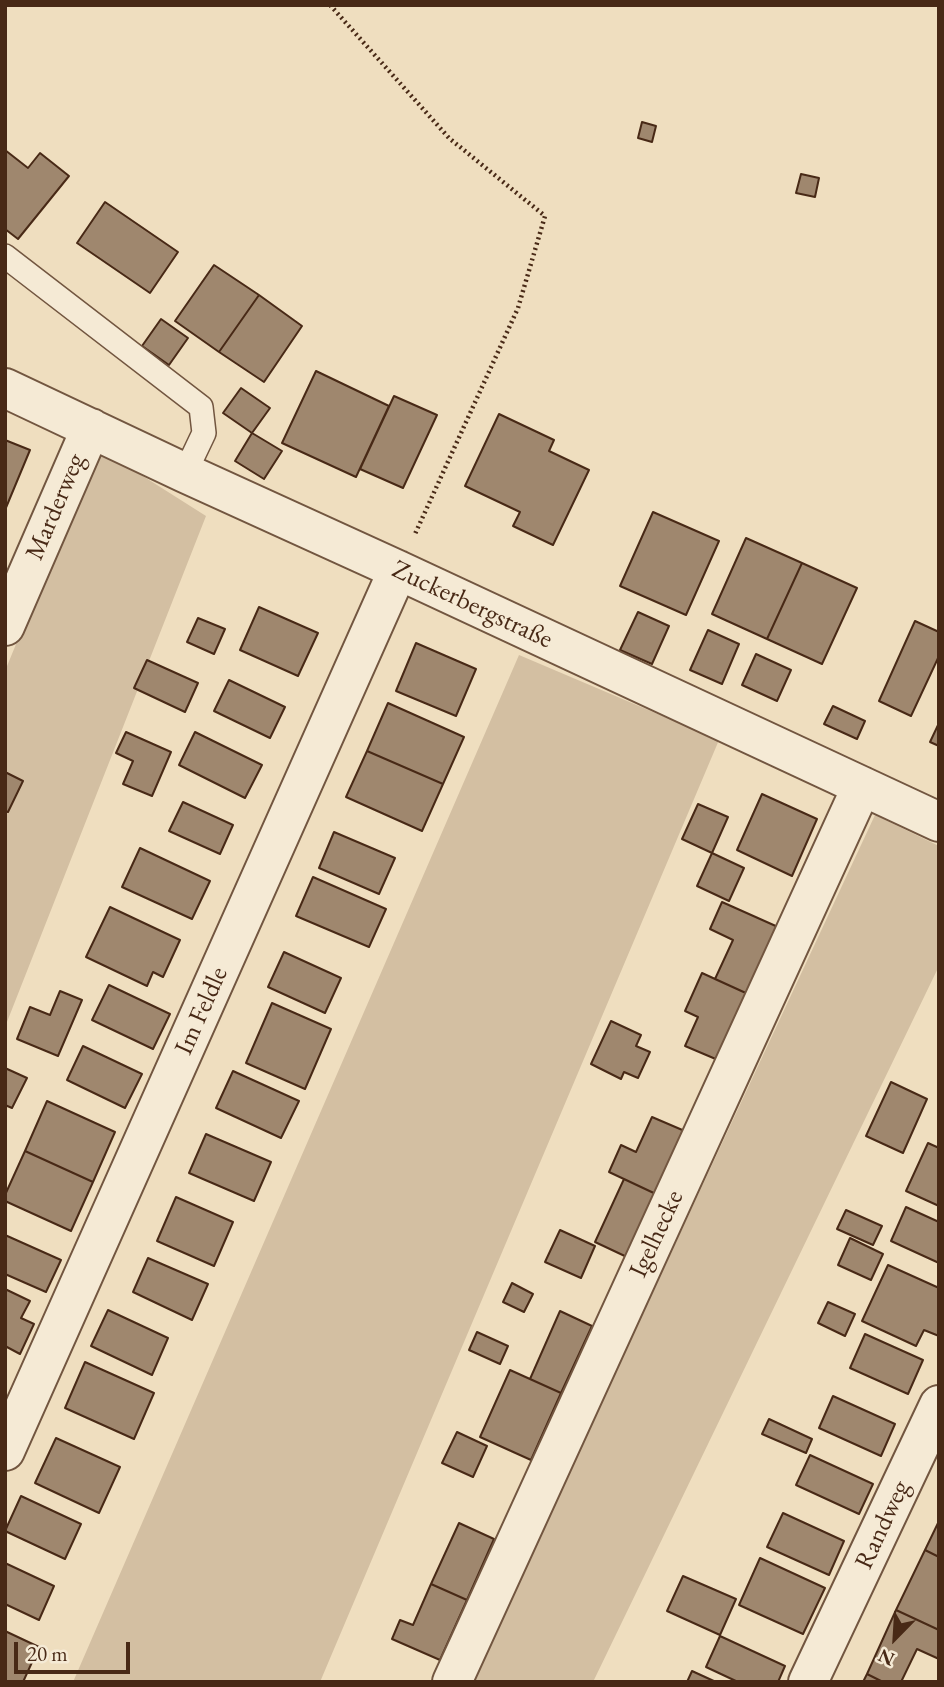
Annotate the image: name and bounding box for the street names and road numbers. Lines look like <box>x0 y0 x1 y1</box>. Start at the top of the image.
street label: Marderweg <box>20 449 92 565</box>
street label: Zuckerbergstraße <box>387 554 557 656</box>
street label: Im Feldle <box>169 962 235 1060</box>
street label: Igelhecke <box>623 1185 691 1283</box>
street label: Randweg <box>849 1476 917 1574</box>

